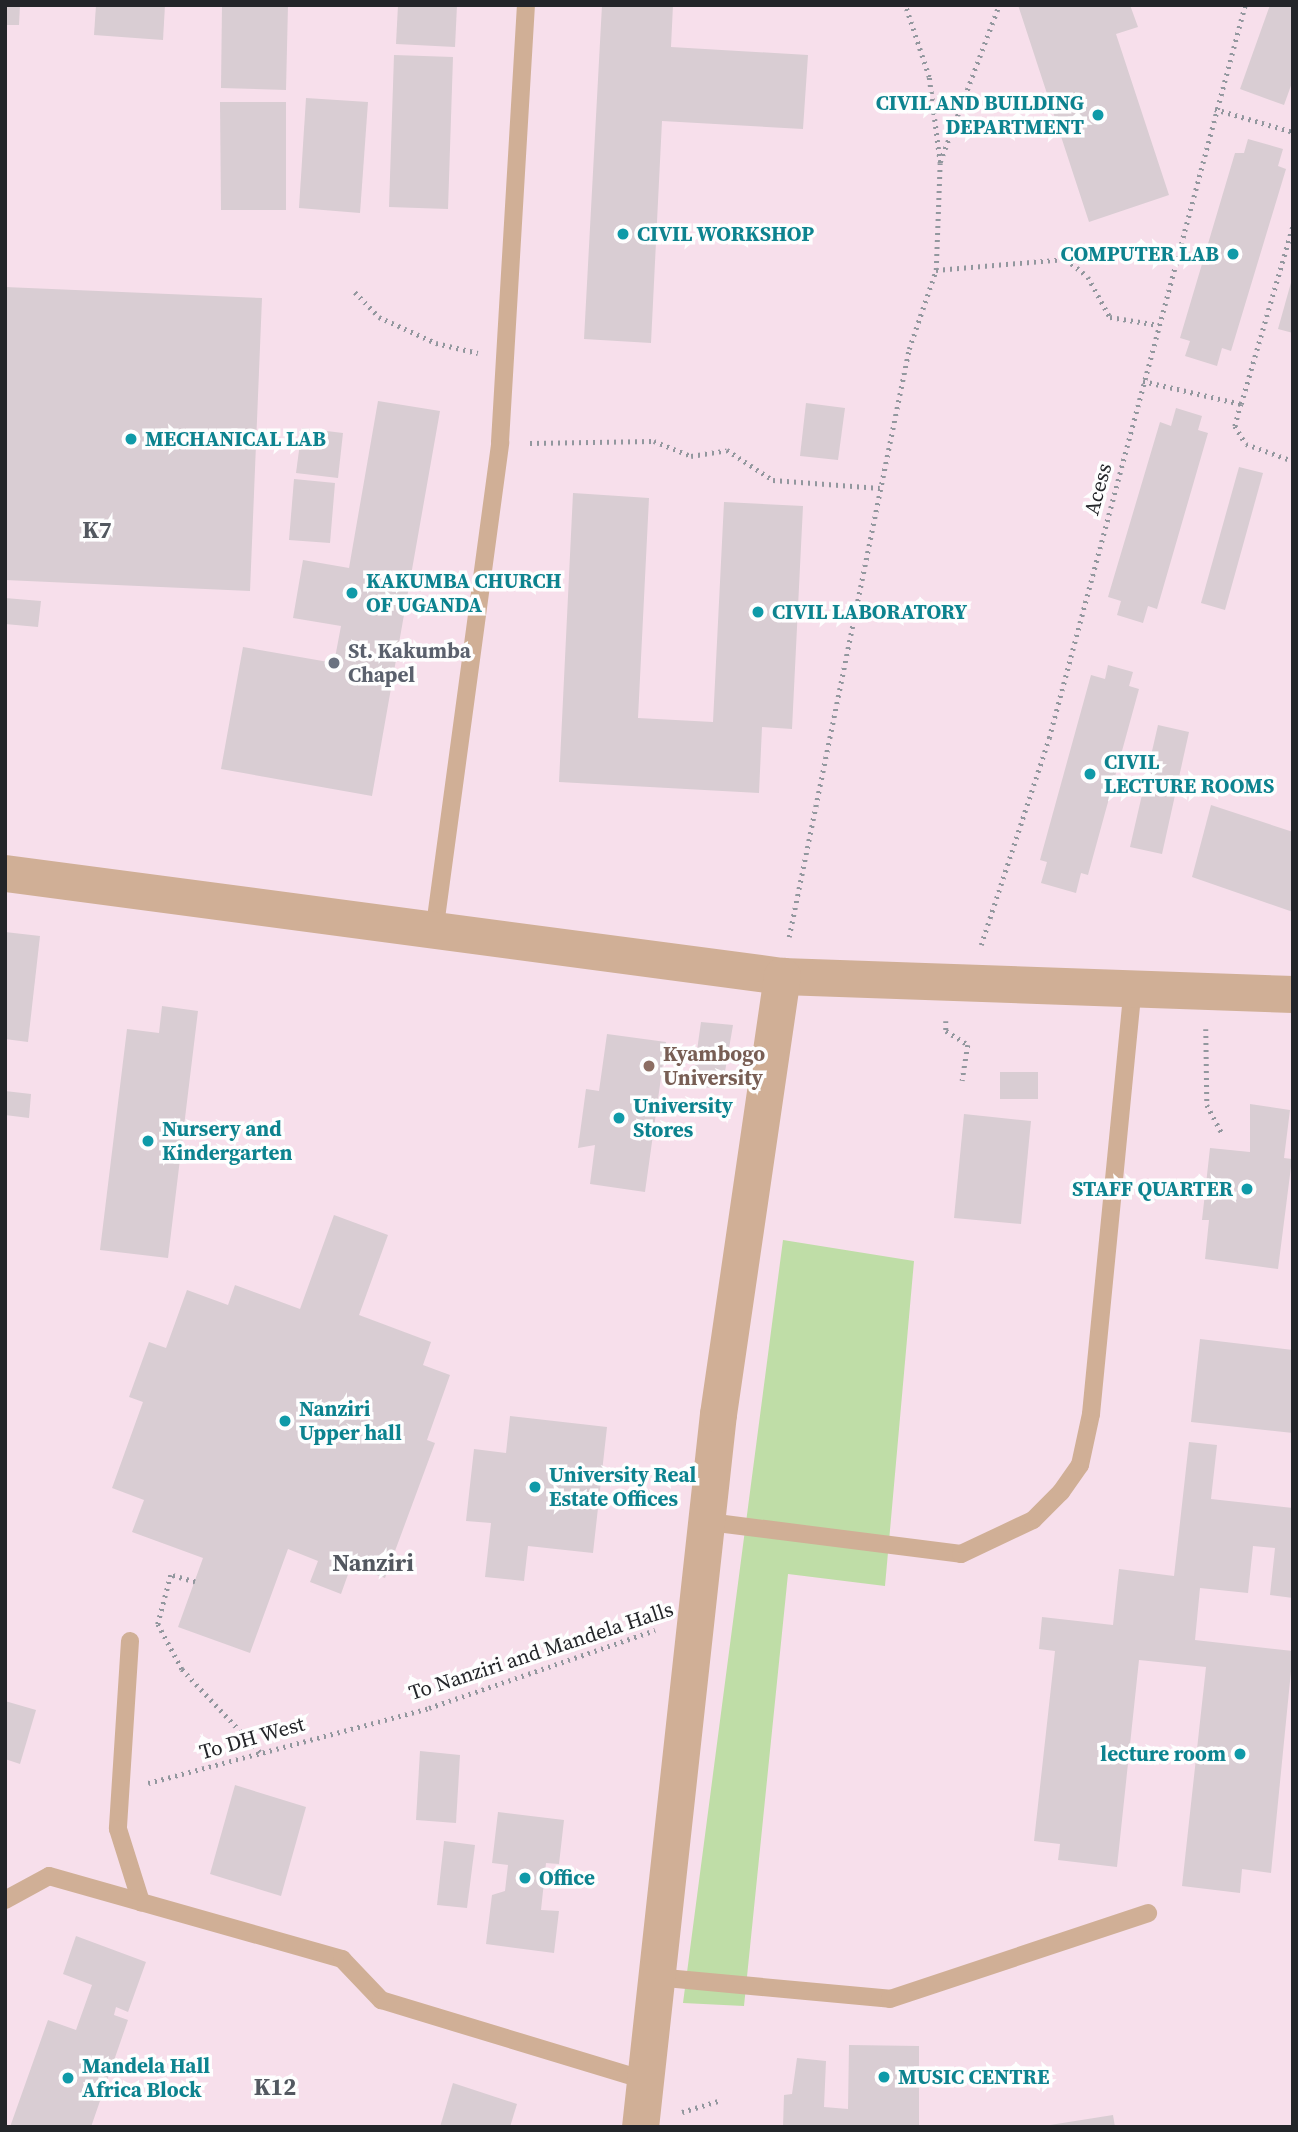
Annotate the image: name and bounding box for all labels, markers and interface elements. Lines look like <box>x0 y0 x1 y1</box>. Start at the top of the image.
place label: CIVIL AND BUILDING DEPARTMENT <box>876 90 1084 140</box>
marker: CIVIL AND BUILDING DEPARTMENT <box>1090 107 1106 123</box>
place label: CIVIL WORKSHOP <box>637 221 815 247</box>
marker: CIVIL WORKSHOP <box>615 226 631 242</box>
place label: COMPUTER LAB <box>1061 241 1219 267</box>
marker: COMPUTER LAB <box>1225 246 1241 262</box>
place label: MECHANICAL LAB <box>145 426 326 452</box>
marker: MECHANICAL LAB <box>123 431 139 447</box>
street label: Acess <box>1079 460 1117 518</box>
district label: K7 <box>82 516 112 544</box>
place label: KAKUMBA CHURCH OF UGANDA <box>366 568 562 618</box>
marker: KAKUMBA CHURCH OF UGANDA <box>344 585 360 601</box>
place label: CIVIL LABORATORY <box>772 599 967 625</box>
marker: CIVIL LABORATORY <box>750 604 766 620</box>
place label: St. Kakumba Chapel <box>348 638 471 688</box>
marker: St. Kakumba Chapel <box>326 655 342 671</box>
place label: CIVIL LECTURE ROOMS <box>1104 749 1274 799</box>
marker: CIVIL LECTURE ROOMS <box>1082 766 1098 782</box>
place label: Kyambogo University <box>663 1041 765 1091</box>
marker: Kyambogo University <box>641 1058 657 1074</box>
place label: University Stores <box>633 1093 733 1143</box>
marker: University Stores <box>611 1110 627 1126</box>
place label: Nursery and Kindergarten <box>162 1116 292 1166</box>
marker: Nursery and Kindergarten <box>140 1133 156 1149</box>
place label: STAFF QUARTER <box>1072 1176 1233 1202</box>
marker: STAFF QUARTER <box>1239 1181 1255 1197</box>
place label: Nanziri Upper hall <box>299 1396 402 1446</box>
marker: Nanziri Upper hall <box>277 1413 293 1429</box>
place label: University Real Estate Offices <box>549 1462 696 1512</box>
marker: University Real Estate Offices <box>527 1479 543 1495</box>
district label: Nanziri <box>332 1549 414 1577</box>
street label: To Nanziri and Mandela Halls <box>406 1596 676 1706</box>
street label: To DH West <box>196 1711 308 1765</box>
place label: lecture room <box>1100 1741 1226 1767</box>
marker: lecture room <box>1232 1746 1248 1762</box>
place label: Office <box>539 1865 595 1891</box>
marker: Office <box>517 1870 533 1886</box>
place label: Mandela Hall Africa Block <box>82 2053 210 2103</box>
place label: MUSIC CENTRE <box>898 2064 1049 2090</box>
marker: MUSIC CENTRE <box>876 2069 892 2085</box>
marker: Mandela Hall Africa Block <box>60 2070 76 2086</box>
district label: K12 <box>254 2073 296 2101</box>

